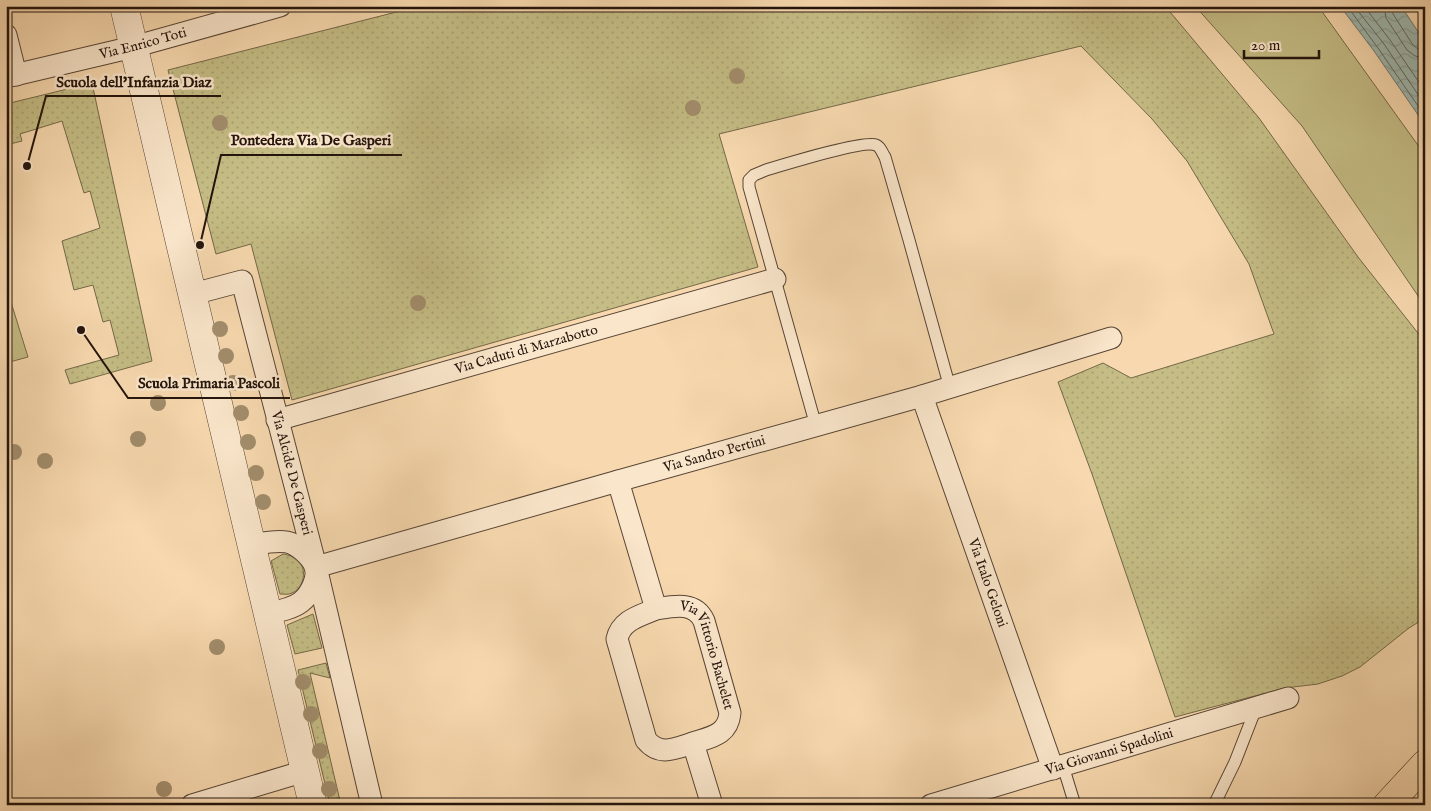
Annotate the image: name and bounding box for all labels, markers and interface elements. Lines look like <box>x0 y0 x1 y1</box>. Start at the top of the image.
street label: Via Enrico Toti <box>97 23 189 64</box>
scale bar <box>1244 28 1318 60</box>
text: 20 m <box>1251 36 1281 55</box>
callout: Scuola dell'Infanzia Diaz <box>46 66 221 96</box>
text: Scuola dell'Infanzia Diaz <box>56 73 212 92</box>
callout: Pontedera Via De Gasperi <box>221 125 402 155</box>
text: Pontedera Via De Gasperi <box>231 131 391 150</box>
street label: Via Caduti di Marzabotto <box>452 321 600 379</box>
callout: Scuola Primaria Pascoli <box>128 368 290 398</box>
text: Scuola Primaria Pascoli <box>138 374 280 393</box>
street label: Via Alcide De Gasperi <box>267 408 316 537</box>
street label: Via Sandro Pertini <box>660 431 768 477</box>
street label: Via Italo Geloni <box>963 535 1012 630</box>
street label: Via Vittorio Bachelet <box>678 597 738 712</box>
street label: Via Giovanni Spadolini <box>1042 724 1176 780</box>

